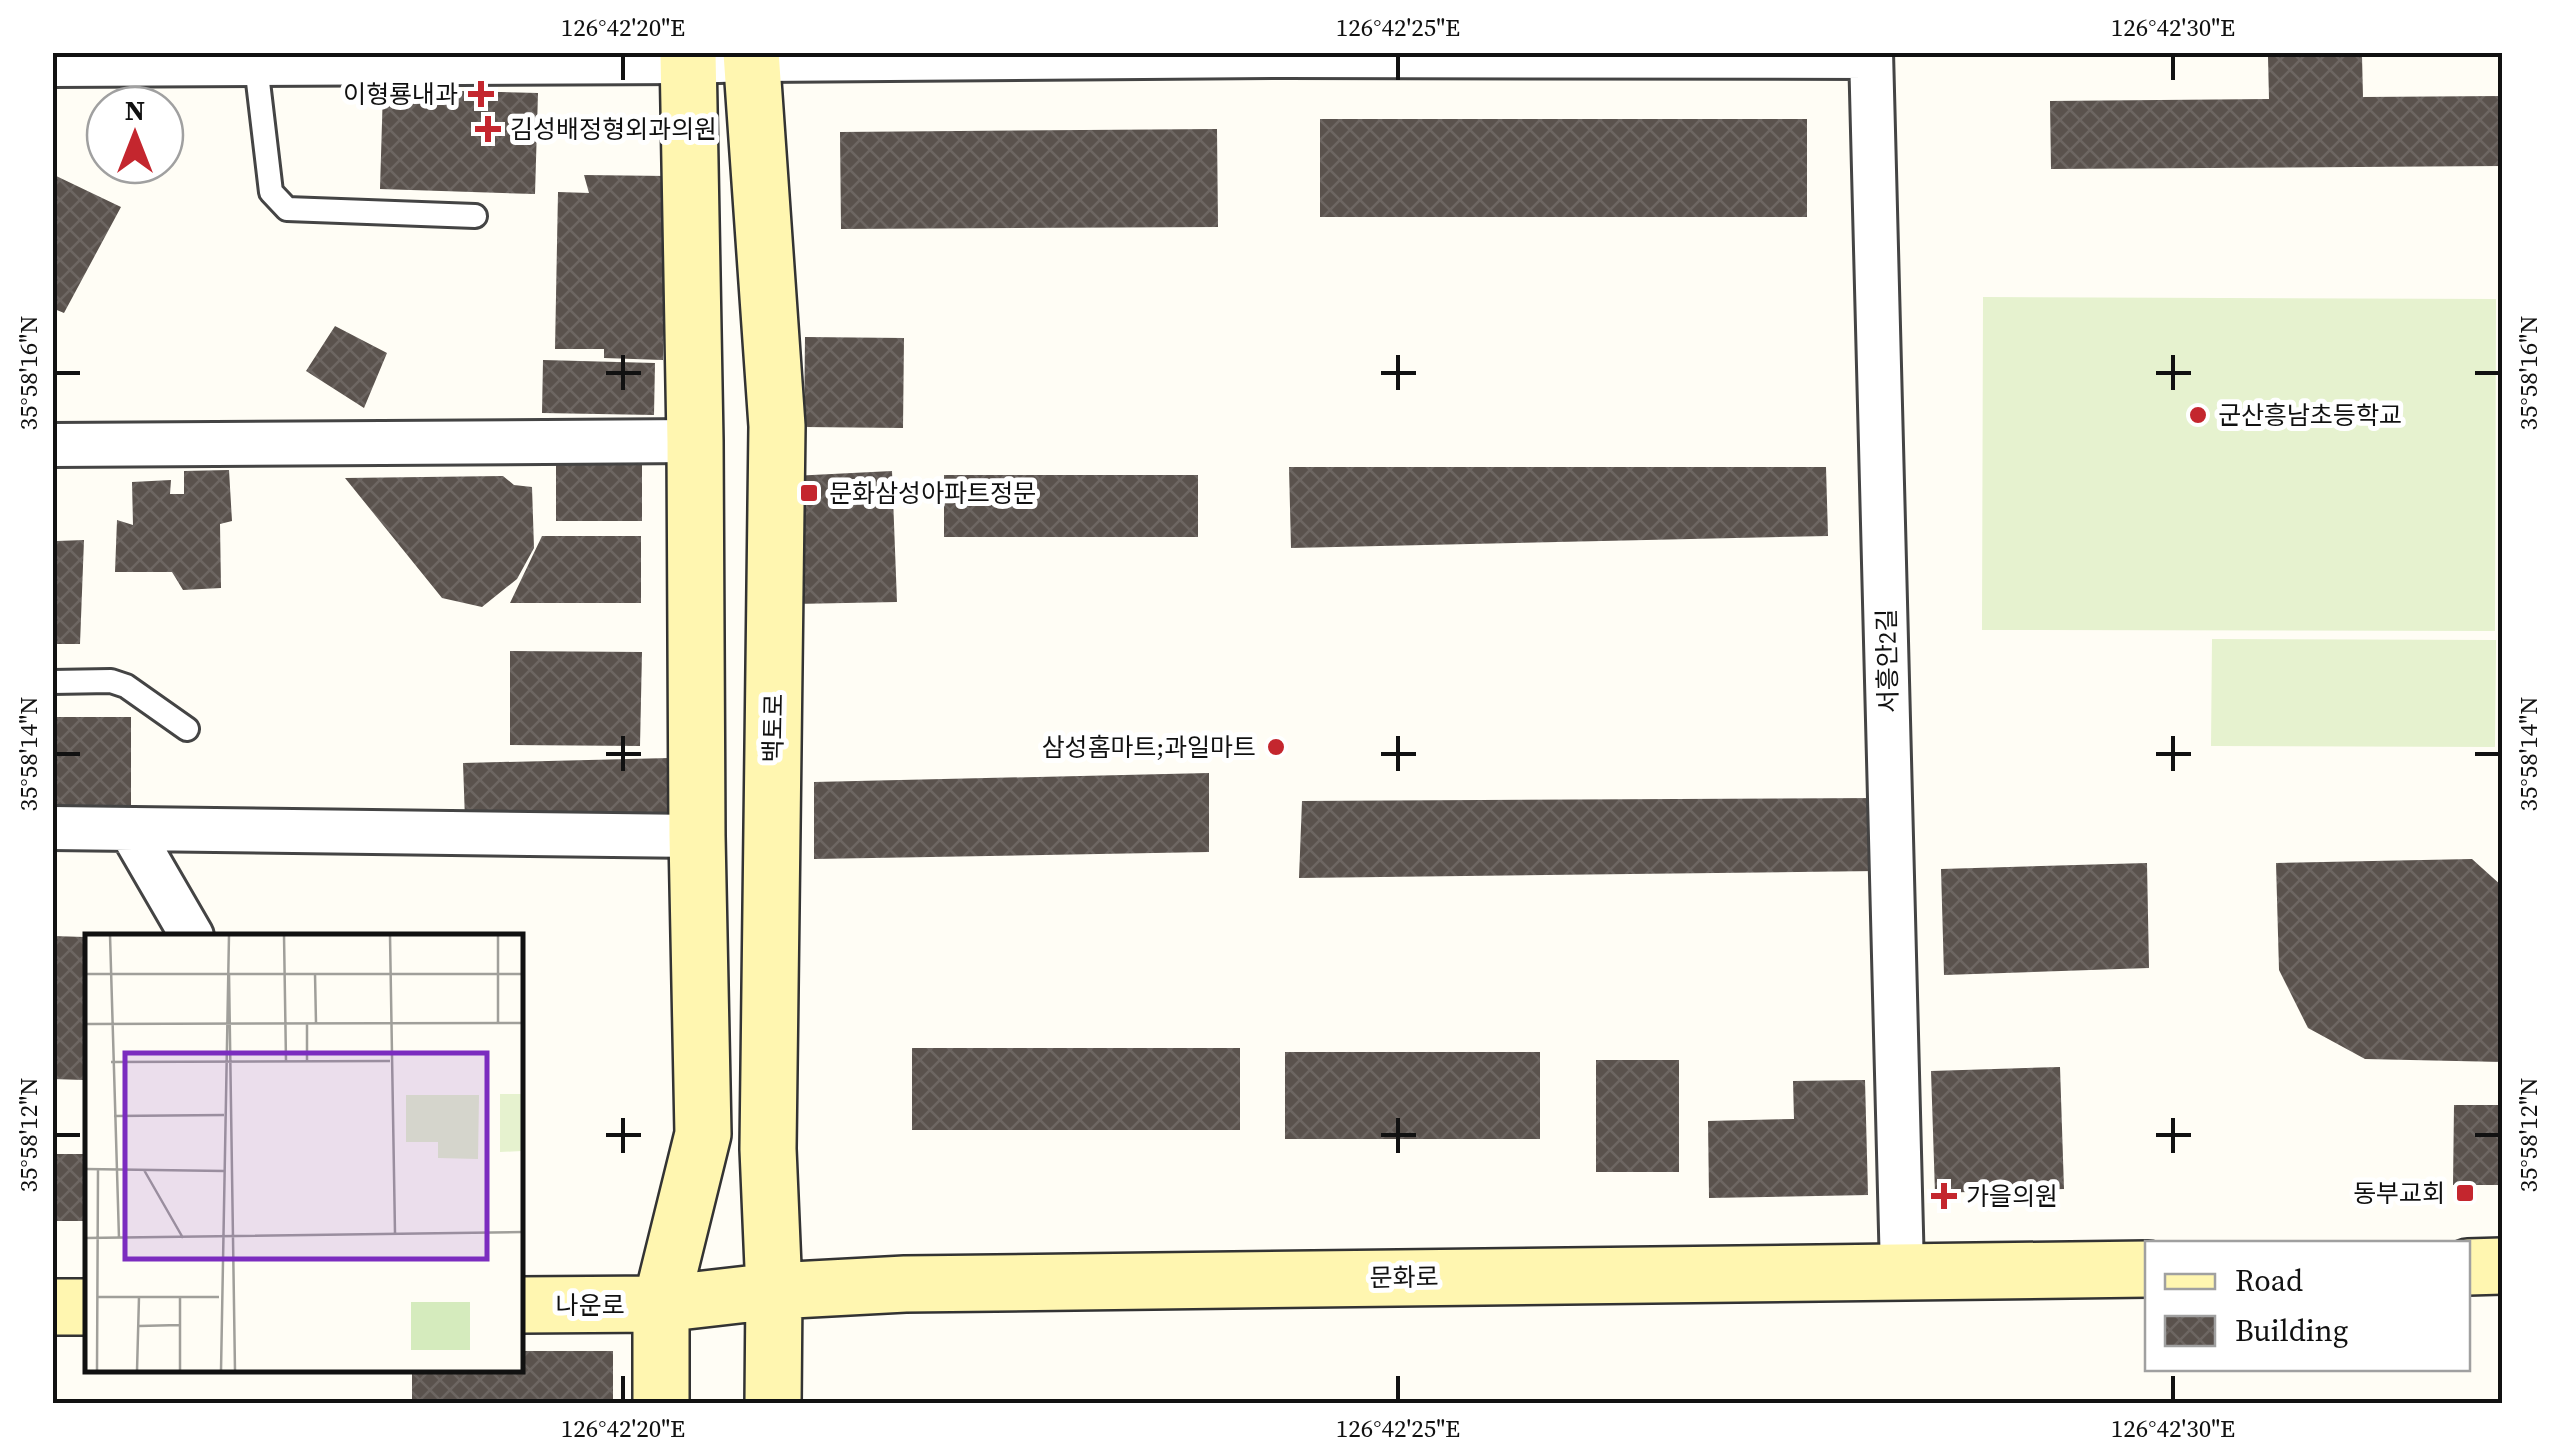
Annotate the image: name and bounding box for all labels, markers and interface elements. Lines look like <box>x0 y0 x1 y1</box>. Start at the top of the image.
text: 126°42'20"E <box>561 10 685 44</box>
text: 126°42'25"E <box>1336 10 1460 44</box>
text: 126°42'30"E <box>2111 10 2235 44</box>
place label: 이형룡내과 <box>343 77 458 111</box>
marker: 이형룡내과 <box>468 81 494 107</box>
north arrow <box>85 85 185 185</box>
text: N <box>125 91 145 129</box>
place label: 김성배정형외과의원 <box>510 112 717 146</box>
marker: 김성배정형외과의원 <box>475 116 501 142</box>
text: 35°58'16"N <box>11 315 45 431</box>
text: 35°58'16"N <box>2511 315 2545 431</box>
place label: 군산흥남초등학교 <box>2218 398 2402 432</box>
marker: 군산흥남초등학교 <box>2187 404 2209 426</box>
place label: 문화삼성아파트정문 <box>829 476 1036 510</box>
marker: 문화삼성아파트정문 <box>798 482 820 504</box>
street label: 서흥안2길 <box>1869 608 1905 714</box>
street label: 백토로 <box>755 693 791 763</box>
text: 35°58'14"N <box>11 696 45 812</box>
text: 35°58'14"N <box>2511 696 2545 812</box>
place label: 삼성홈마트;과일마트 <box>1041 730 1256 764</box>
marker: 삼성홈마트;과일마트 <box>1265 736 1287 758</box>
inset map <box>85 934 522 1371</box>
text: 35°58'12"N <box>11 1077 45 1193</box>
text: 35°58'12"N <box>2511 1077 2545 1193</box>
place label: 동부교회 <box>2353 1176 2445 1210</box>
place label: 가을의원 <box>1966 1179 2058 1213</box>
marker: 동부교회 <box>2454 1182 2476 1204</box>
marker: 가을의원 <box>1931 1183 1957 1209</box>
legend <box>2145 1241 2470 1371</box>
street label: 문화로 <box>1369 1259 1439 1295</box>
text: Road <box>2235 1260 2303 1301</box>
street label: 나운로 <box>555 1288 625 1322</box>
text: Building <box>2235 1310 2348 1351</box>
text: 126°42'20"E <box>561 1411 685 1445</box>
text: 126°42'25"E <box>1336 1411 1460 1445</box>
text: 126°42'30"E <box>2111 1411 2235 1445</box>

